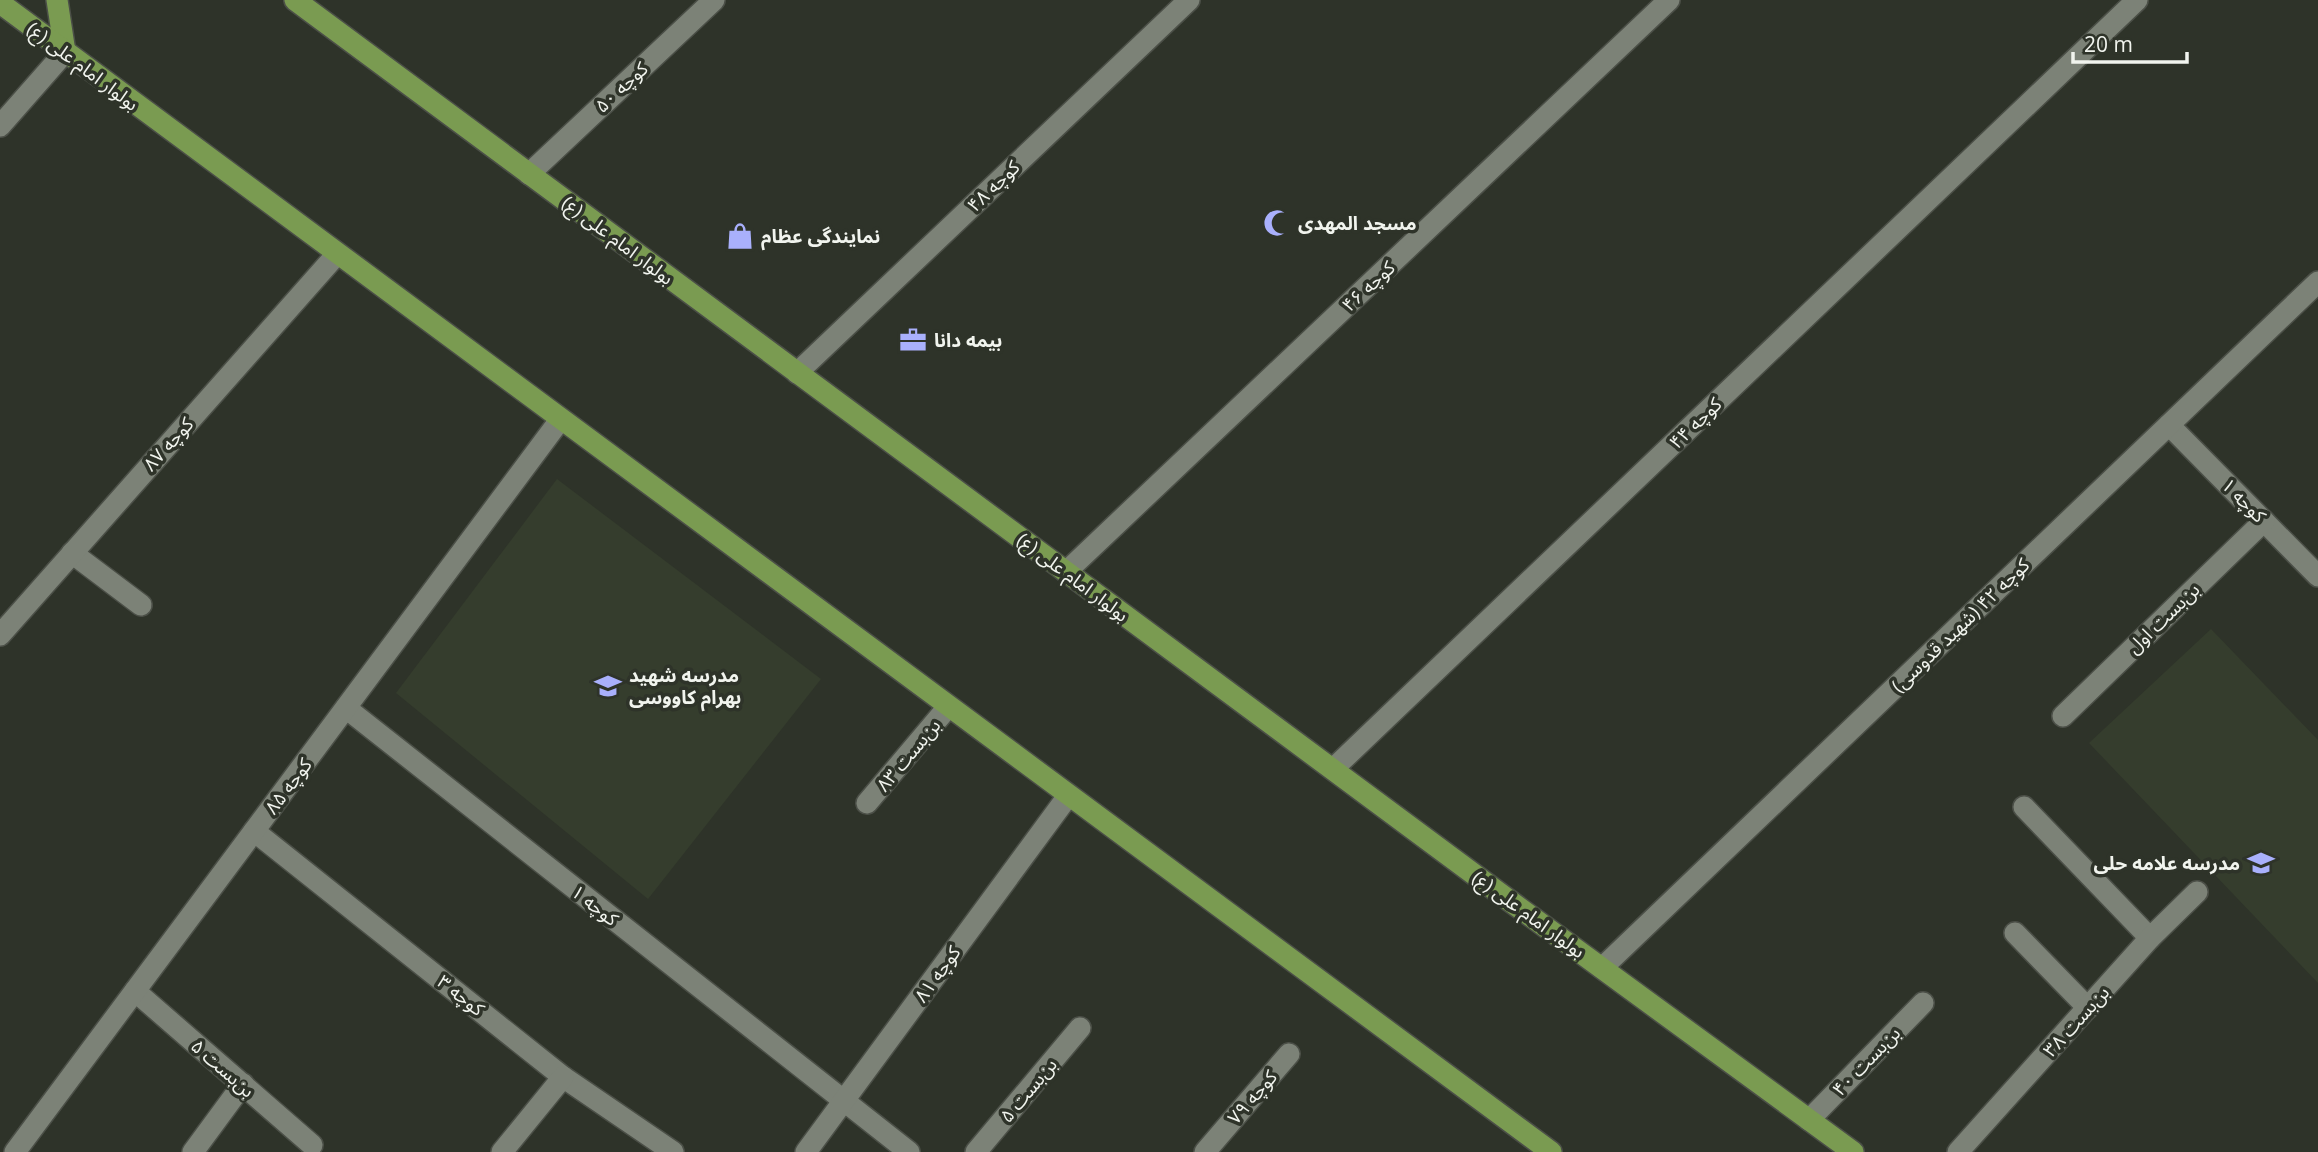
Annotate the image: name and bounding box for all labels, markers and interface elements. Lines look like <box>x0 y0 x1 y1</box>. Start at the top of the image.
street label: بولوار امام علی (ع) <box>21 15 144 118</box>
scale bar <box>2073 21 2187 65</box>
text: 20 m <box>2084 30 2133 58</box>
street label: کوچه ۵۰ <box>589 55 654 118</box>
street label: کوچه ۴۸ <box>961 154 1026 218</box>
street label: بولوار امام علی (ع) <box>556 189 679 292</box>
mosque icon: مسجد المهدی <box>1262 208 1292 238</box>
place label: مسجد المهدی <box>1298 210 1417 236</box>
shop icon: نمایندگی عظام <box>725 221 755 251</box>
place label: نمایندگی عظام <box>761 223 880 251</box>
street label: کوچه ۴۶ <box>1336 254 1401 317</box>
office icon: بیمه دانا <box>898 325 928 355</box>
place label: بیمه دانا <box>934 327 1002 353</box>
street label: کوچه ۴۴ <box>1663 391 1728 455</box>
street label: کوچه ۸۷ <box>137 411 200 476</box>
street label: کوچه ۱ <box>2216 472 2273 529</box>
street label: بولوار امام علی (ع) <box>1011 526 1134 629</box>
street label: کوچه ۴۲ (شهید قدوسی) <box>1885 551 2036 698</box>
street label: بن‌بست اول <box>2121 577 2205 659</box>
place label: مدرسه شهید بهرام کاووسی <box>629 662 741 712</box>
school or university icon: مدرسه شهید بهرام کاووسی <box>593 671 623 701</box>
street label: بن‌بست ۸۳ <box>870 713 946 797</box>
street label: کوچه ۸۵ <box>258 752 318 819</box>
school or university icon: مدرسه علامه حلی <box>2246 848 2276 878</box>
place label: مدرسه علامه حلی <box>2094 850 2240 876</box>
street label: بولوار امام علی (ع) <box>1466 864 1591 965</box>
street label: کوچه ۱ <box>566 878 625 932</box>
street label: کوچه ۸۱ <box>908 940 967 1008</box>
street label: کوچه ۳ <box>432 968 491 1022</box>
street label: بن‌بست ۳۸ <box>2037 980 2115 1062</box>
street label: بن‌بست ۴۰ <box>1826 1020 1906 1102</box>
street label: بن‌بست ۵ <box>185 1033 261 1103</box>
street label: بن‌بست ۵ <box>993 1052 1063 1128</box>
street label: کوچه ۷۹ <box>1221 1063 1284 1130</box>

